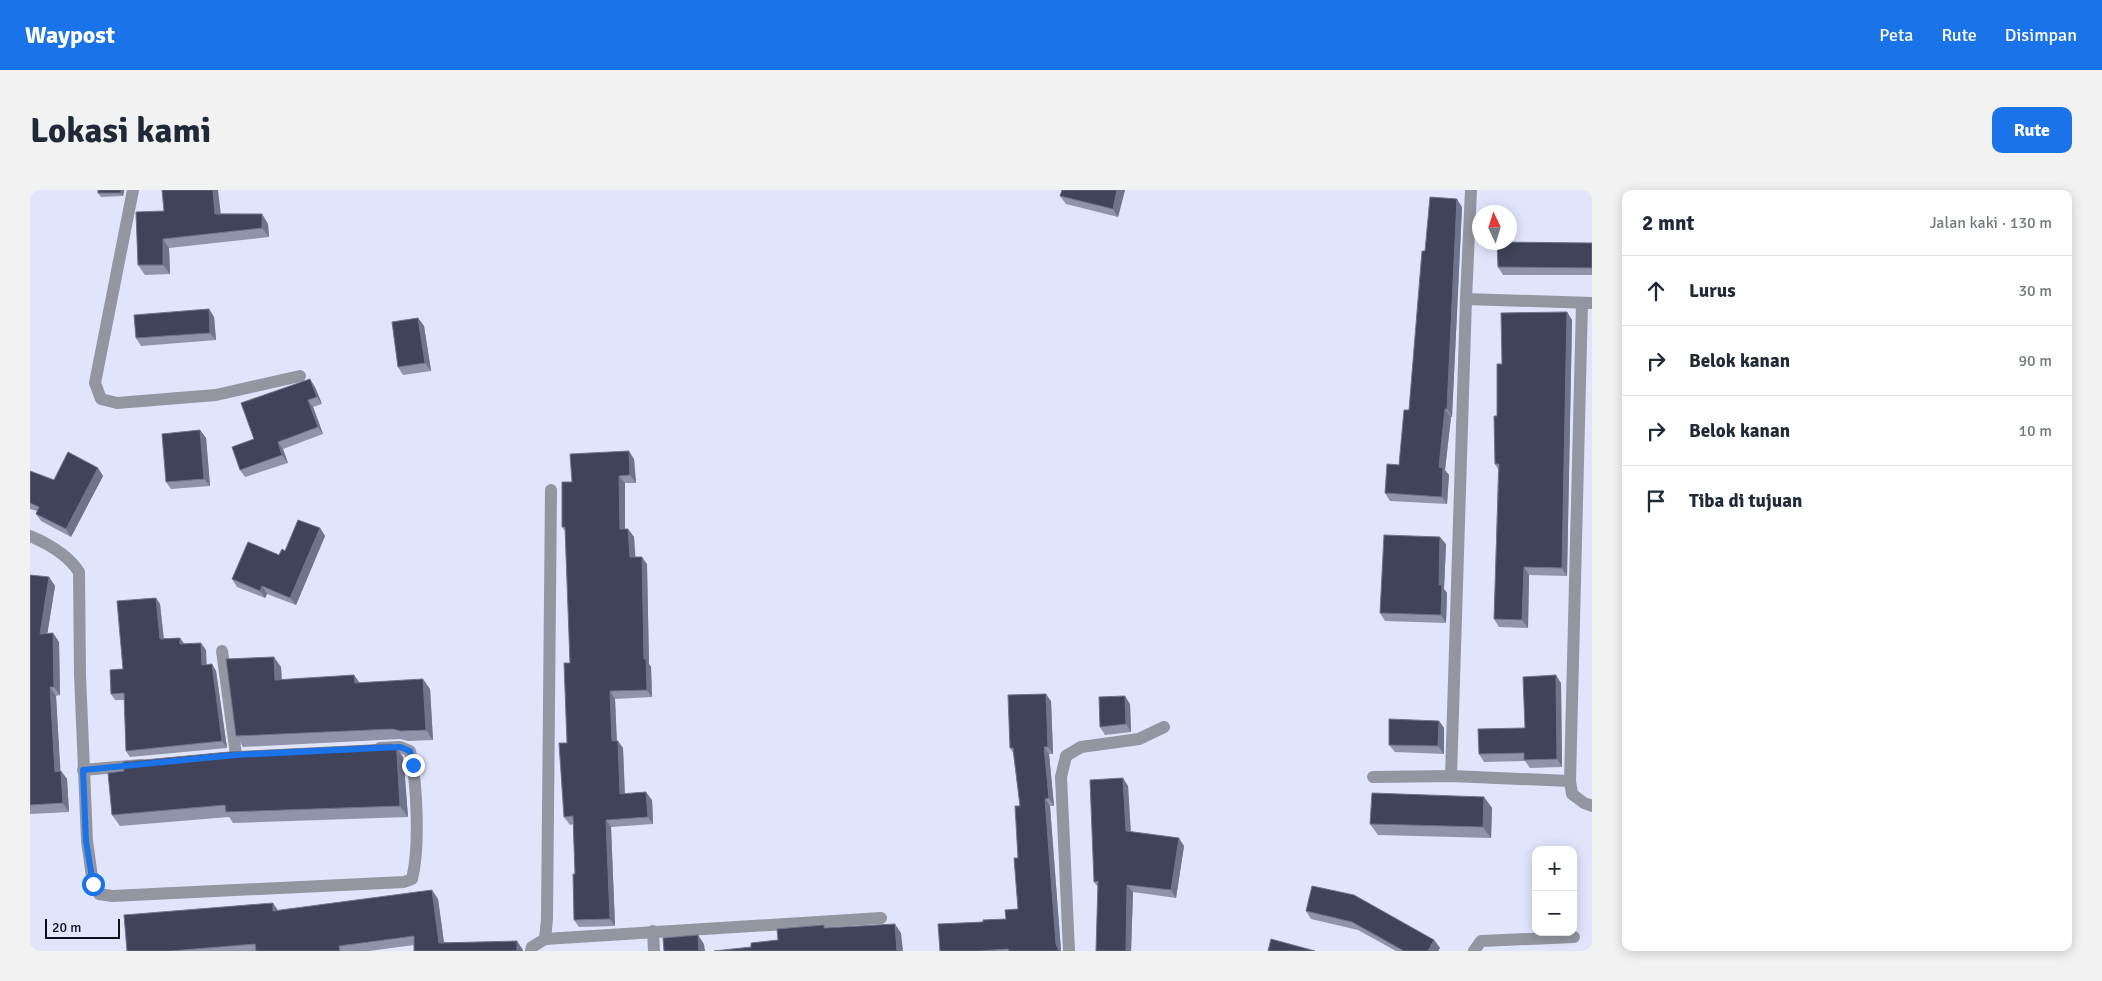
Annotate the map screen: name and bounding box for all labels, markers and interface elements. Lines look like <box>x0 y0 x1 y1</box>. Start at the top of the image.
text: Waypost <box>25 20 115 50</box>
text: Peta <box>1879 24 1913 46</box>
text: Rute <box>1941 24 1977 46</box>
text: Disimpan <box>2005 24 2077 46</box>
button: Rute <box>1992 107 2072 153</box>
text: Lokasi kami <box>30 109 211 152</box>
north arrow <box>1472 205 1517 250</box>
text: 2 mnt <box>1642 210 1694 236</box>
text: Jalan kaki · 130 m <box>1930 213 2052 233</box>
icon: ahead <box>1642 277 1670 305</box>
text: Lurus <box>1689 279 1736 303</box>
text: 30 m <box>2018 281 2052 301</box>
icon: right <box>1642 347 1670 375</box>
text: Belok kanan <box>1689 349 1790 373</box>
text: 90 m <box>2018 351 2052 371</box>
icon: right <box>1642 417 1670 445</box>
text: Belok kanan <box>1689 419 1790 443</box>
text: 10 m <box>2018 421 2052 441</box>
icon: arrive <box>1642 487 1670 515</box>
text: Tiba di tujuan <box>1689 489 1802 513</box>
route end <box>402 754 425 777</box>
map controls <box>1532 846 1577 936</box>
button: + <box>1532 846 1577 891</box>
route start <box>82 873 105 896</box>
button: − <box>1532 891 1577 936</box>
scale bar <box>45 916 120 939</box>
text: 20 m <box>52 919 81 936</box>

